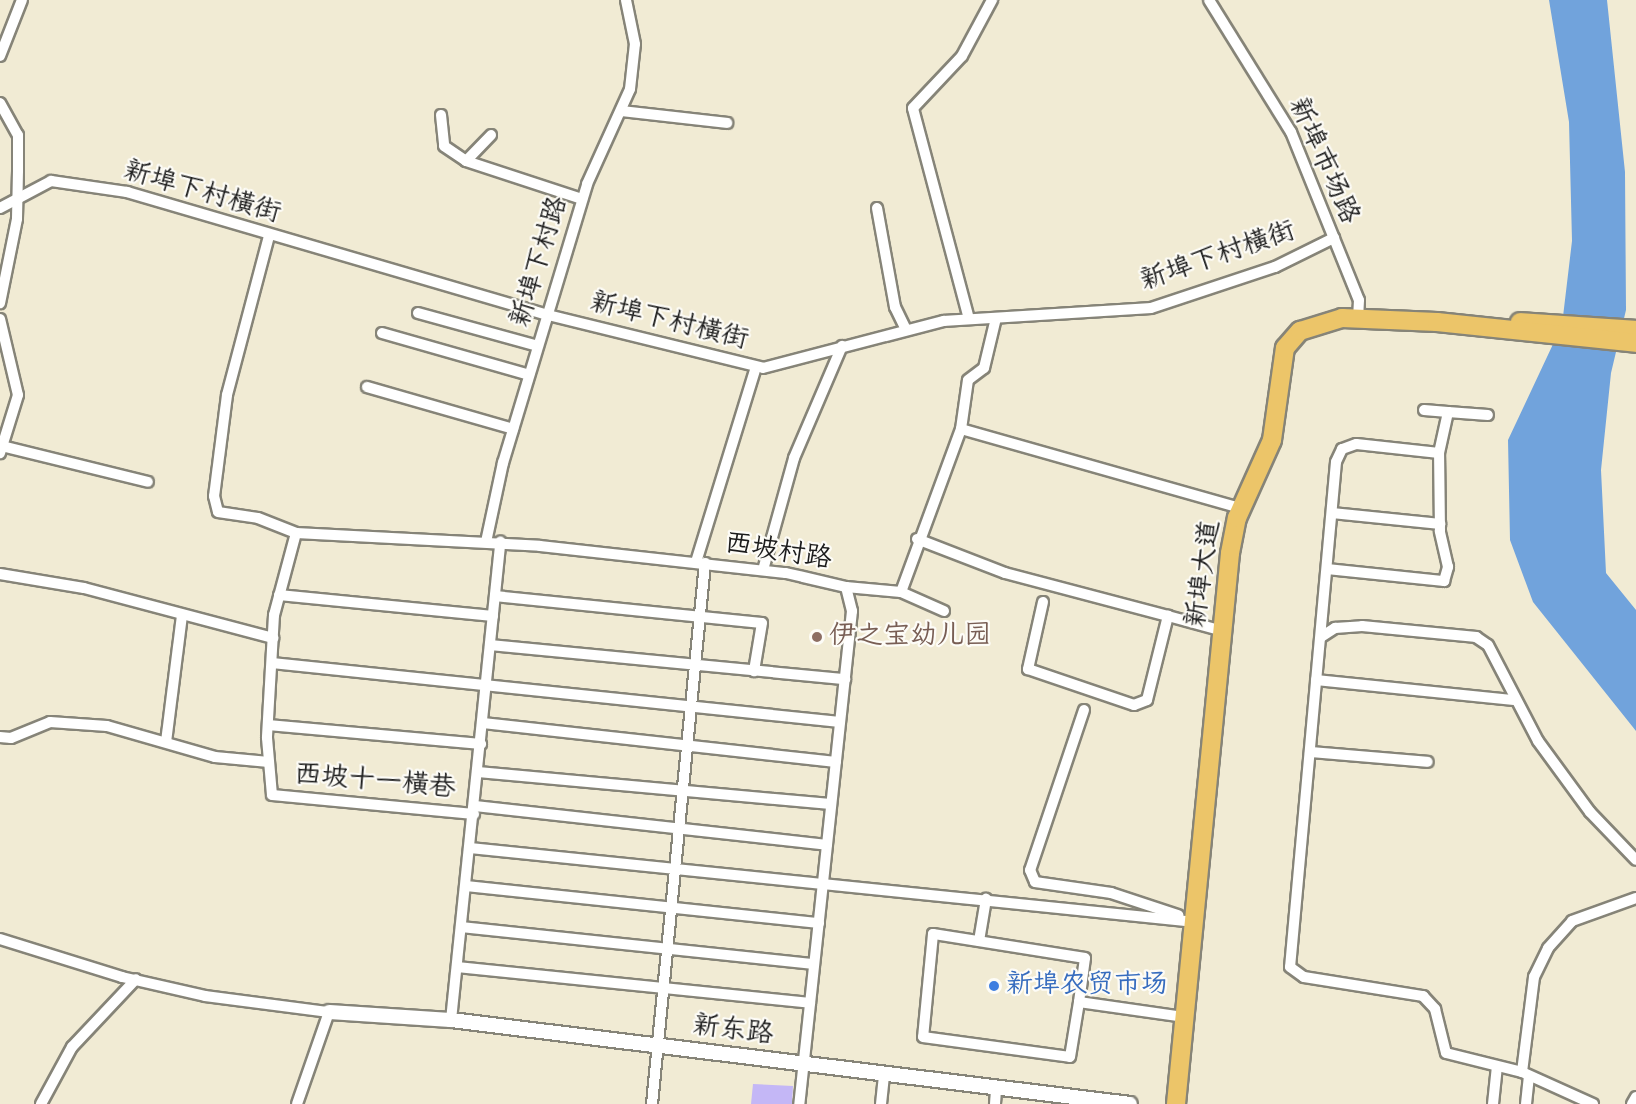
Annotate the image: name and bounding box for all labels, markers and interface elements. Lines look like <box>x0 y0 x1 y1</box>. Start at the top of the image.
street label: 新埠市场路 <box>1281 93 1365 229</box>
street label: 新埠下村横街 <box>120 155 284 231</box>
street label: 新埠下村路 <box>505 193 575 331</box>
street label: 新埠下村横街 <box>1136 215 1300 299</box>
street label: 新埠下村横街 <box>586 287 752 357</box>
street label: 新埠大道 <box>1180 518 1228 630</box>
street label: 西坡村路 <box>722 528 834 576</box>
place label: 伊之宝幼儿园 <box>829 621 991 653</box>
marker: 伊之宝幼儿园 <box>810 630 824 644</box>
street label: 西坡十一横巷 <box>293 759 457 805</box>
place label: 新埠农贸市场 <box>1006 970 1168 1002</box>
marker: 新埠农贸市场 <box>987 979 1001 993</box>
street label: 新东路 <box>691 1010 775 1052</box>

